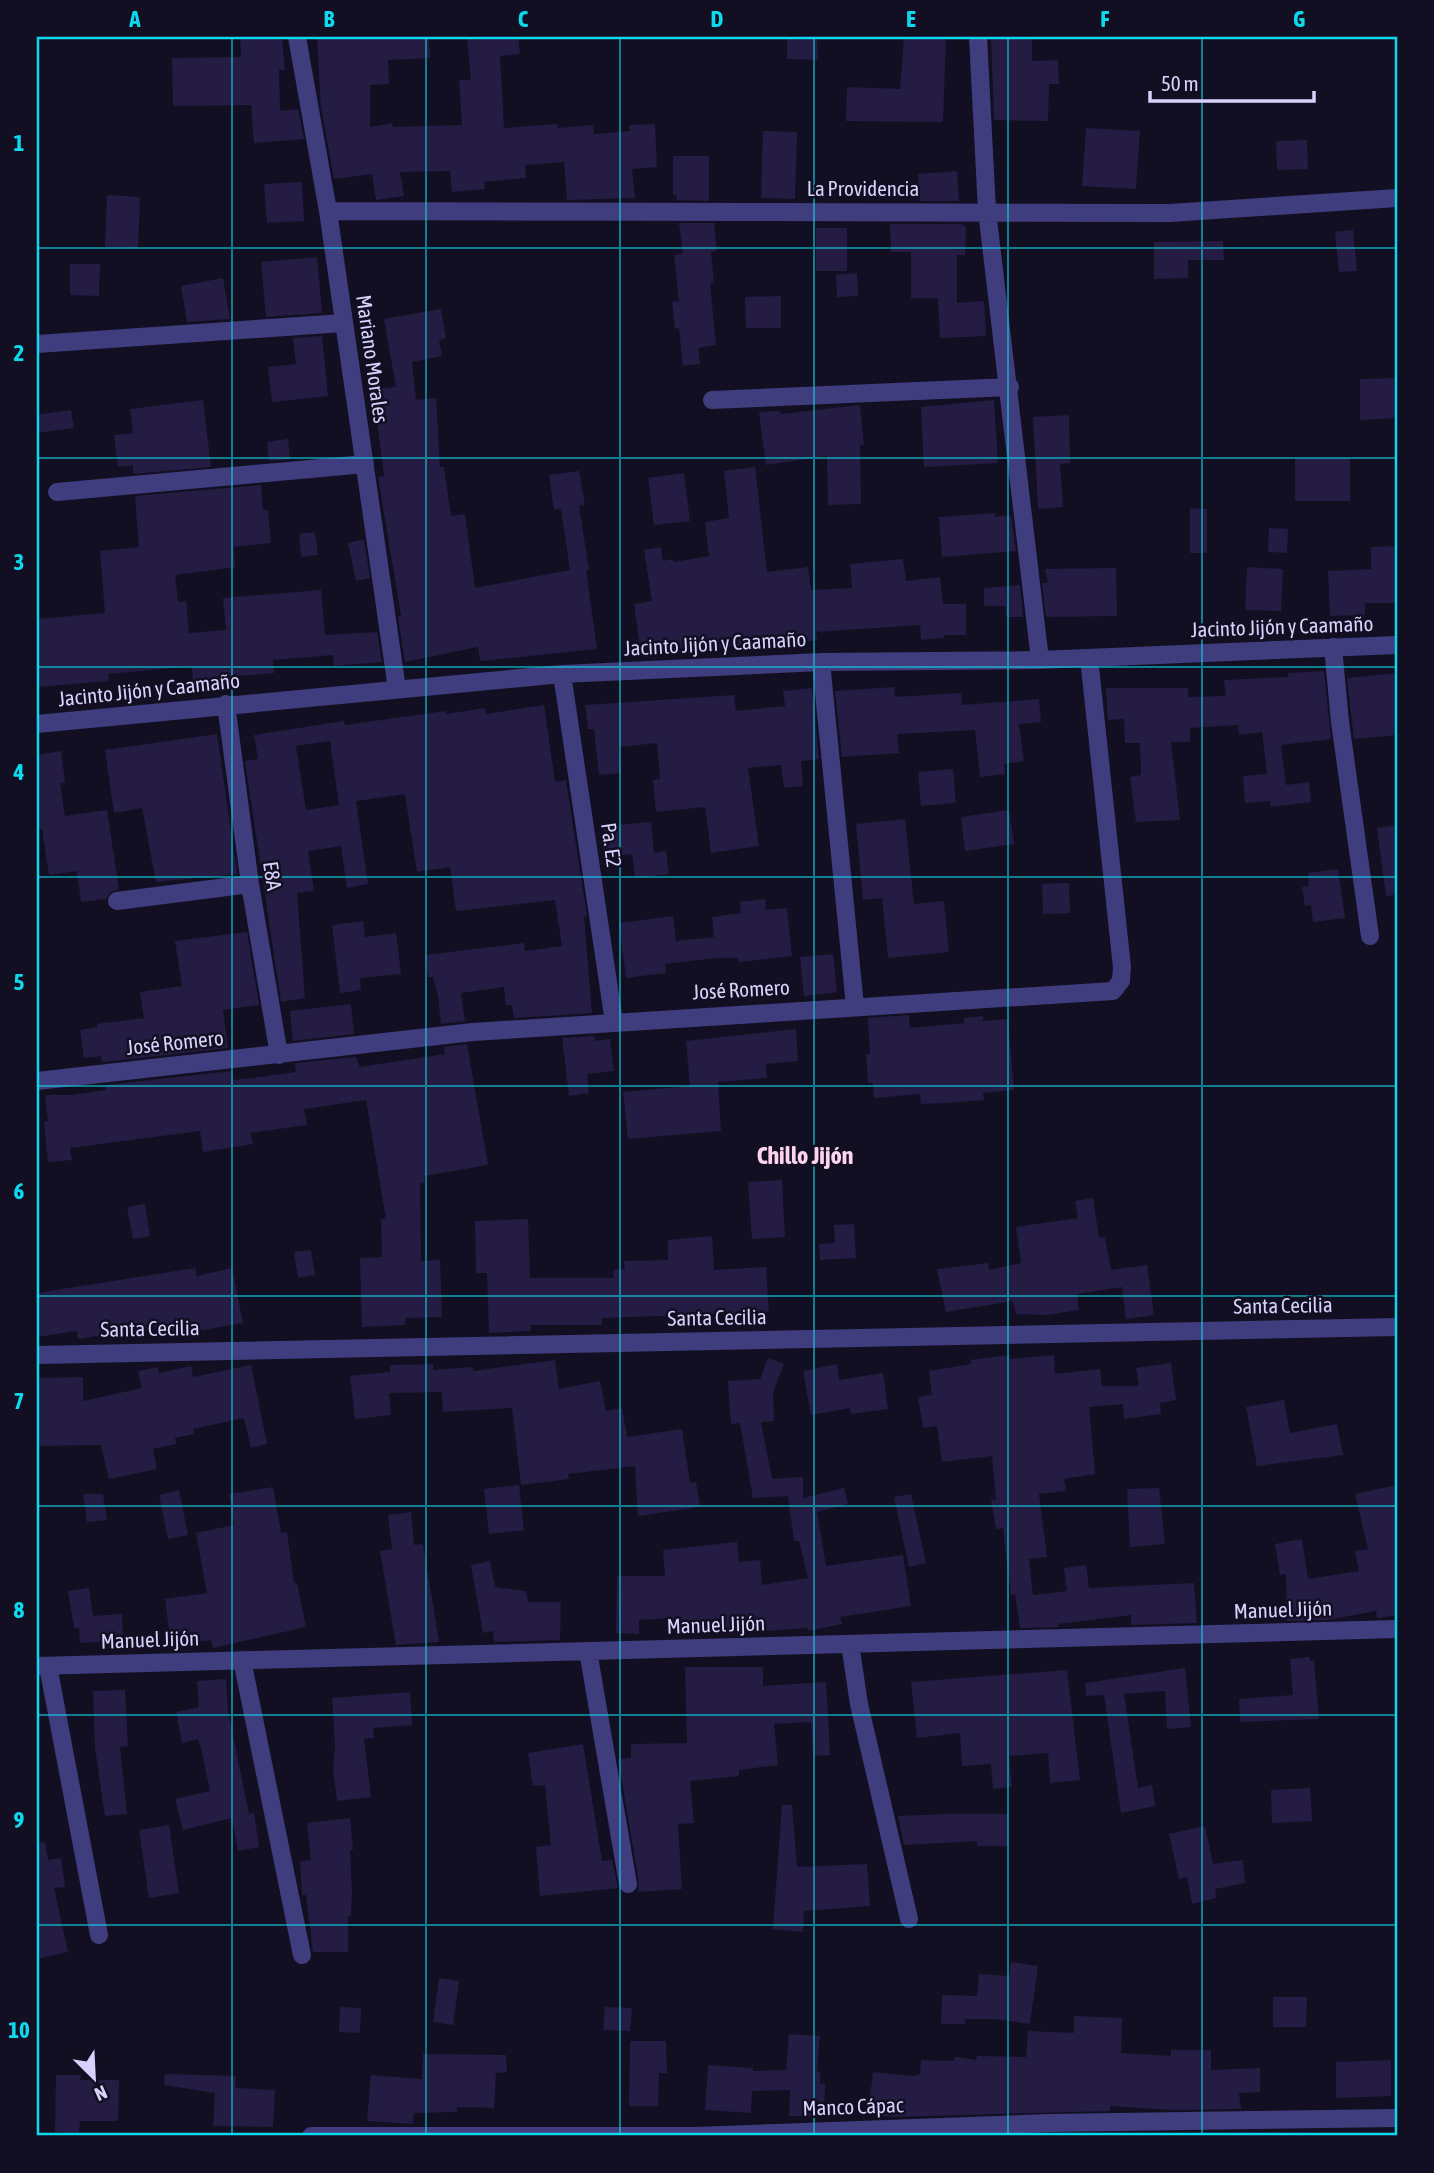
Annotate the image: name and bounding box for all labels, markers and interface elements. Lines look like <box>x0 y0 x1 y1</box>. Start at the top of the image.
text: A <box>128 6 141 32</box>
text: B <box>324 6 335 32</box>
text: C <box>518 6 529 32</box>
text: D <box>711 6 724 32</box>
text: E <box>906 6 916 32</box>
text: F <box>1100 6 1110 32</box>
text: G <box>1293 6 1305 32</box>
scale bar <box>1150 60 1315 104</box>
text: 50 m <box>1161 71 1199 95</box>
text: 1 <box>14 130 25 156</box>
street label: La Providencia <box>807 176 919 200</box>
street label: Mariano Morales <box>352 293 394 425</box>
text: 2 <box>14 340 24 366</box>
text: 3 <box>14 549 24 575</box>
street label: Jacinto Jijón y Caamaño <box>1190 611 1374 641</box>
street label: Jacinto Jijón y Caamaño <box>623 626 807 660</box>
street label: Jacinto Jijón y Caamaño <box>57 668 241 710</box>
text: 4 <box>13 759 25 785</box>
street label: Pa. E2 <box>597 821 627 869</box>
street label: E8A <box>259 860 287 893</box>
text: 5 <box>14 969 25 995</box>
street label: José Romero <box>692 974 790 1004</box>
street label: José Romero <box>125 1025 225 1059</box>
district label: Chillo Jijón <box>757 1142 853 1169</box>
text: 6 <box>14 1178 25 1204</box>
street label: Santa Cecilia <box>1233 1292 1333 1318</box>
street label: Santa Cecilia <box>667 1304 767 1330</box>
street label: Santa Cecilia <box>100 1315 200 1341</box>
text: 7 <box>14 1388 24 1414</box>
street label: Manuel Jijón <box>1233 1595 1333 1623</box>
text: 8 <box>14 1597 25 1623</box>
street label: Manuel Jijón <box>666 1610 766 1638</box>
street label: Manuel Jijón <box>100 1625 200 1653</box>
text: 9 <box>14 1807 25 1833</box>
text: 10 <box>8 2017 30 2043</box>
north arrow <box>60 2044 130 2114</box>
text: N <box>91 2081 111 2106</box>
street label: Manco Cápac <box>802 2092 904 2120</box>

